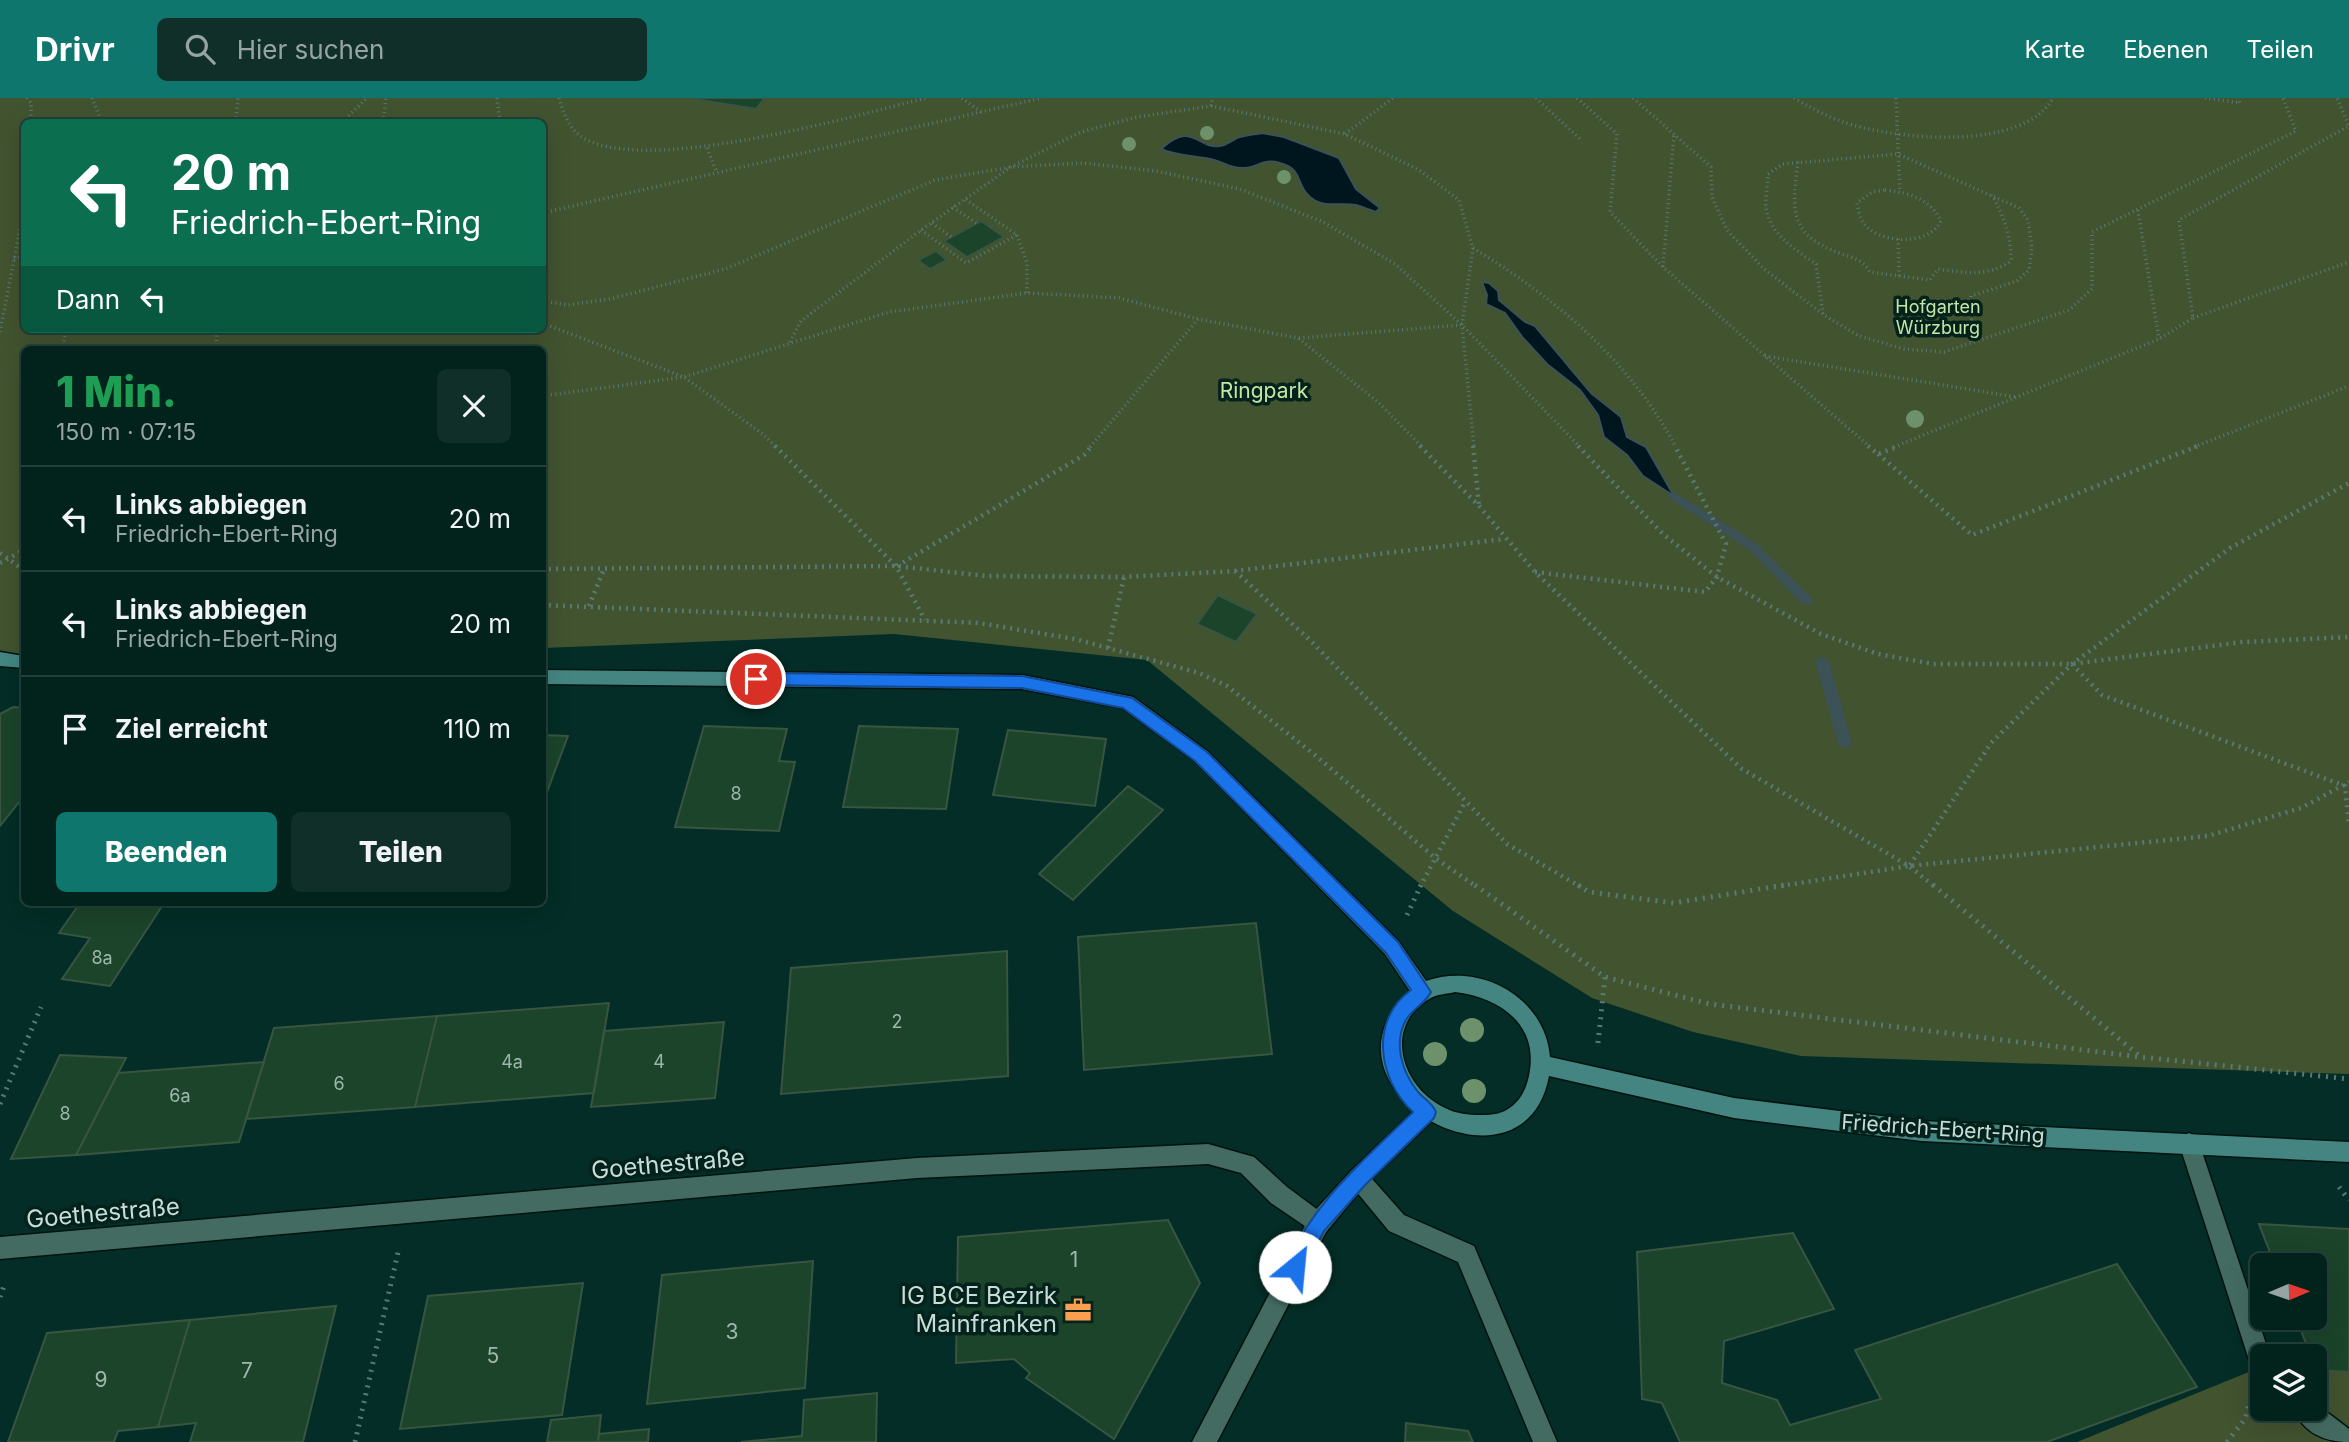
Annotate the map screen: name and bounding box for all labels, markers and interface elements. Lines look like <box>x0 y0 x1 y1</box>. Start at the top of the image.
search box <box>157 18 647 81</box>
text: Drivr <box>35 29 115 69</box>
icon: search <box>181 30 219 68</box>
text: Hier suchen <box>237 34 384 65</box>
text: Karte <box>2025 35 2085 64</box>
text: Ebenen <box>2123 35 2209 64</box>
text: Teilen <box>2247 35 2314 64</box>
text: 20 m <box>171 143 291 202</box>
icon: left <box>56 147 147 238</box>
text: Friedrich-Ebert-Ring <box>171 203 481 242</box>
icon: left <box>134 280 172 318</box>
text: Dann <box>56 284 120 315</box>
park label: Hofgarten Würzburg <box>1895 296 1981 338</box>
text: 1 Min. <box>56 366 177 417</box>
button: close <box>437 369 511 443</box>
park label: Ringpark <box>1220 378 1309 403</box>
text: 150 m · 07:15 <box>56 418 196 446</box>
text: Links abbiegen <box>115 489 307 520</box>
icon: left <box>56 500 94 538</box>
text: 20 m <box>449 503 511 534</box>
text: Friedrich-Ebert-Ring <box>115 520 338 548</box>
text: Links abbiegen <box>115 594 307 625</box>
icon: left <box>56 605 94 643</box>
text: 20 m <box>449 608 511 639</box>
text: Friedrich-Ebert-Ring <box>115 625 338 653</box>
pin <box>726 649 786 709</box>
icon: arrive <box>737 660 775 698</box>
icon: arrive <box>56 710 94 748</box>
text: Ziel erreicht <box>115 713 268 744</box>
text: 110 m <box>443 713 511 744</box>
house number: 8 <box>730 783 742 804</box>
button: Beenden <box>56 812 277 892</box>
button: Teilen <box>291 812 511 892</box>
house number: 8a <box>91 947 113 968</box>
house number: 2 <box>892 1011 902 1032</box>
house number: 4a <box>501 1051 523 1072</box>
house number: 4 <box>653 1051 665 1072</box>
house number: 6 <box>333 1073 345 1094</box>
house number: 6a <box>169 1085 191 1106</box>
house number: 8 <box>59 1103 71 1124</box>
street label: Friedrich-Ebert-Ring <box>1841 1109 2045 1148</box>
street label: Goethestraße <box>590 1142 746 1185</box>
street label: Goethestraße <box>25 1191 181 1234</box>
position arrow <box>1258 1230 1332 1304</box>
house number: 1 <box>1070 1247 1078 1272</box>
north arrow <box>2250 1253 2328 1330</box>
map controls <box>2250 1253 2327 1421</box>
place label: IG BCE Bezirk Mainfranken <box>900 1281 1057 1338</box>
office icon: IG BCE Bezirk Mainfranken <box>1063 1295 1093 1325</box>
house number: 3 <box>726 1319 738 1344</box>
house number: 5 <box>487 1343 499 1368</box>
button: layers <box>2250 1344 2327 1421</box>
house number: 7 <box>241 1358 253 1383</box>
house number: 9 <box>94 1367 108 1392</box>

